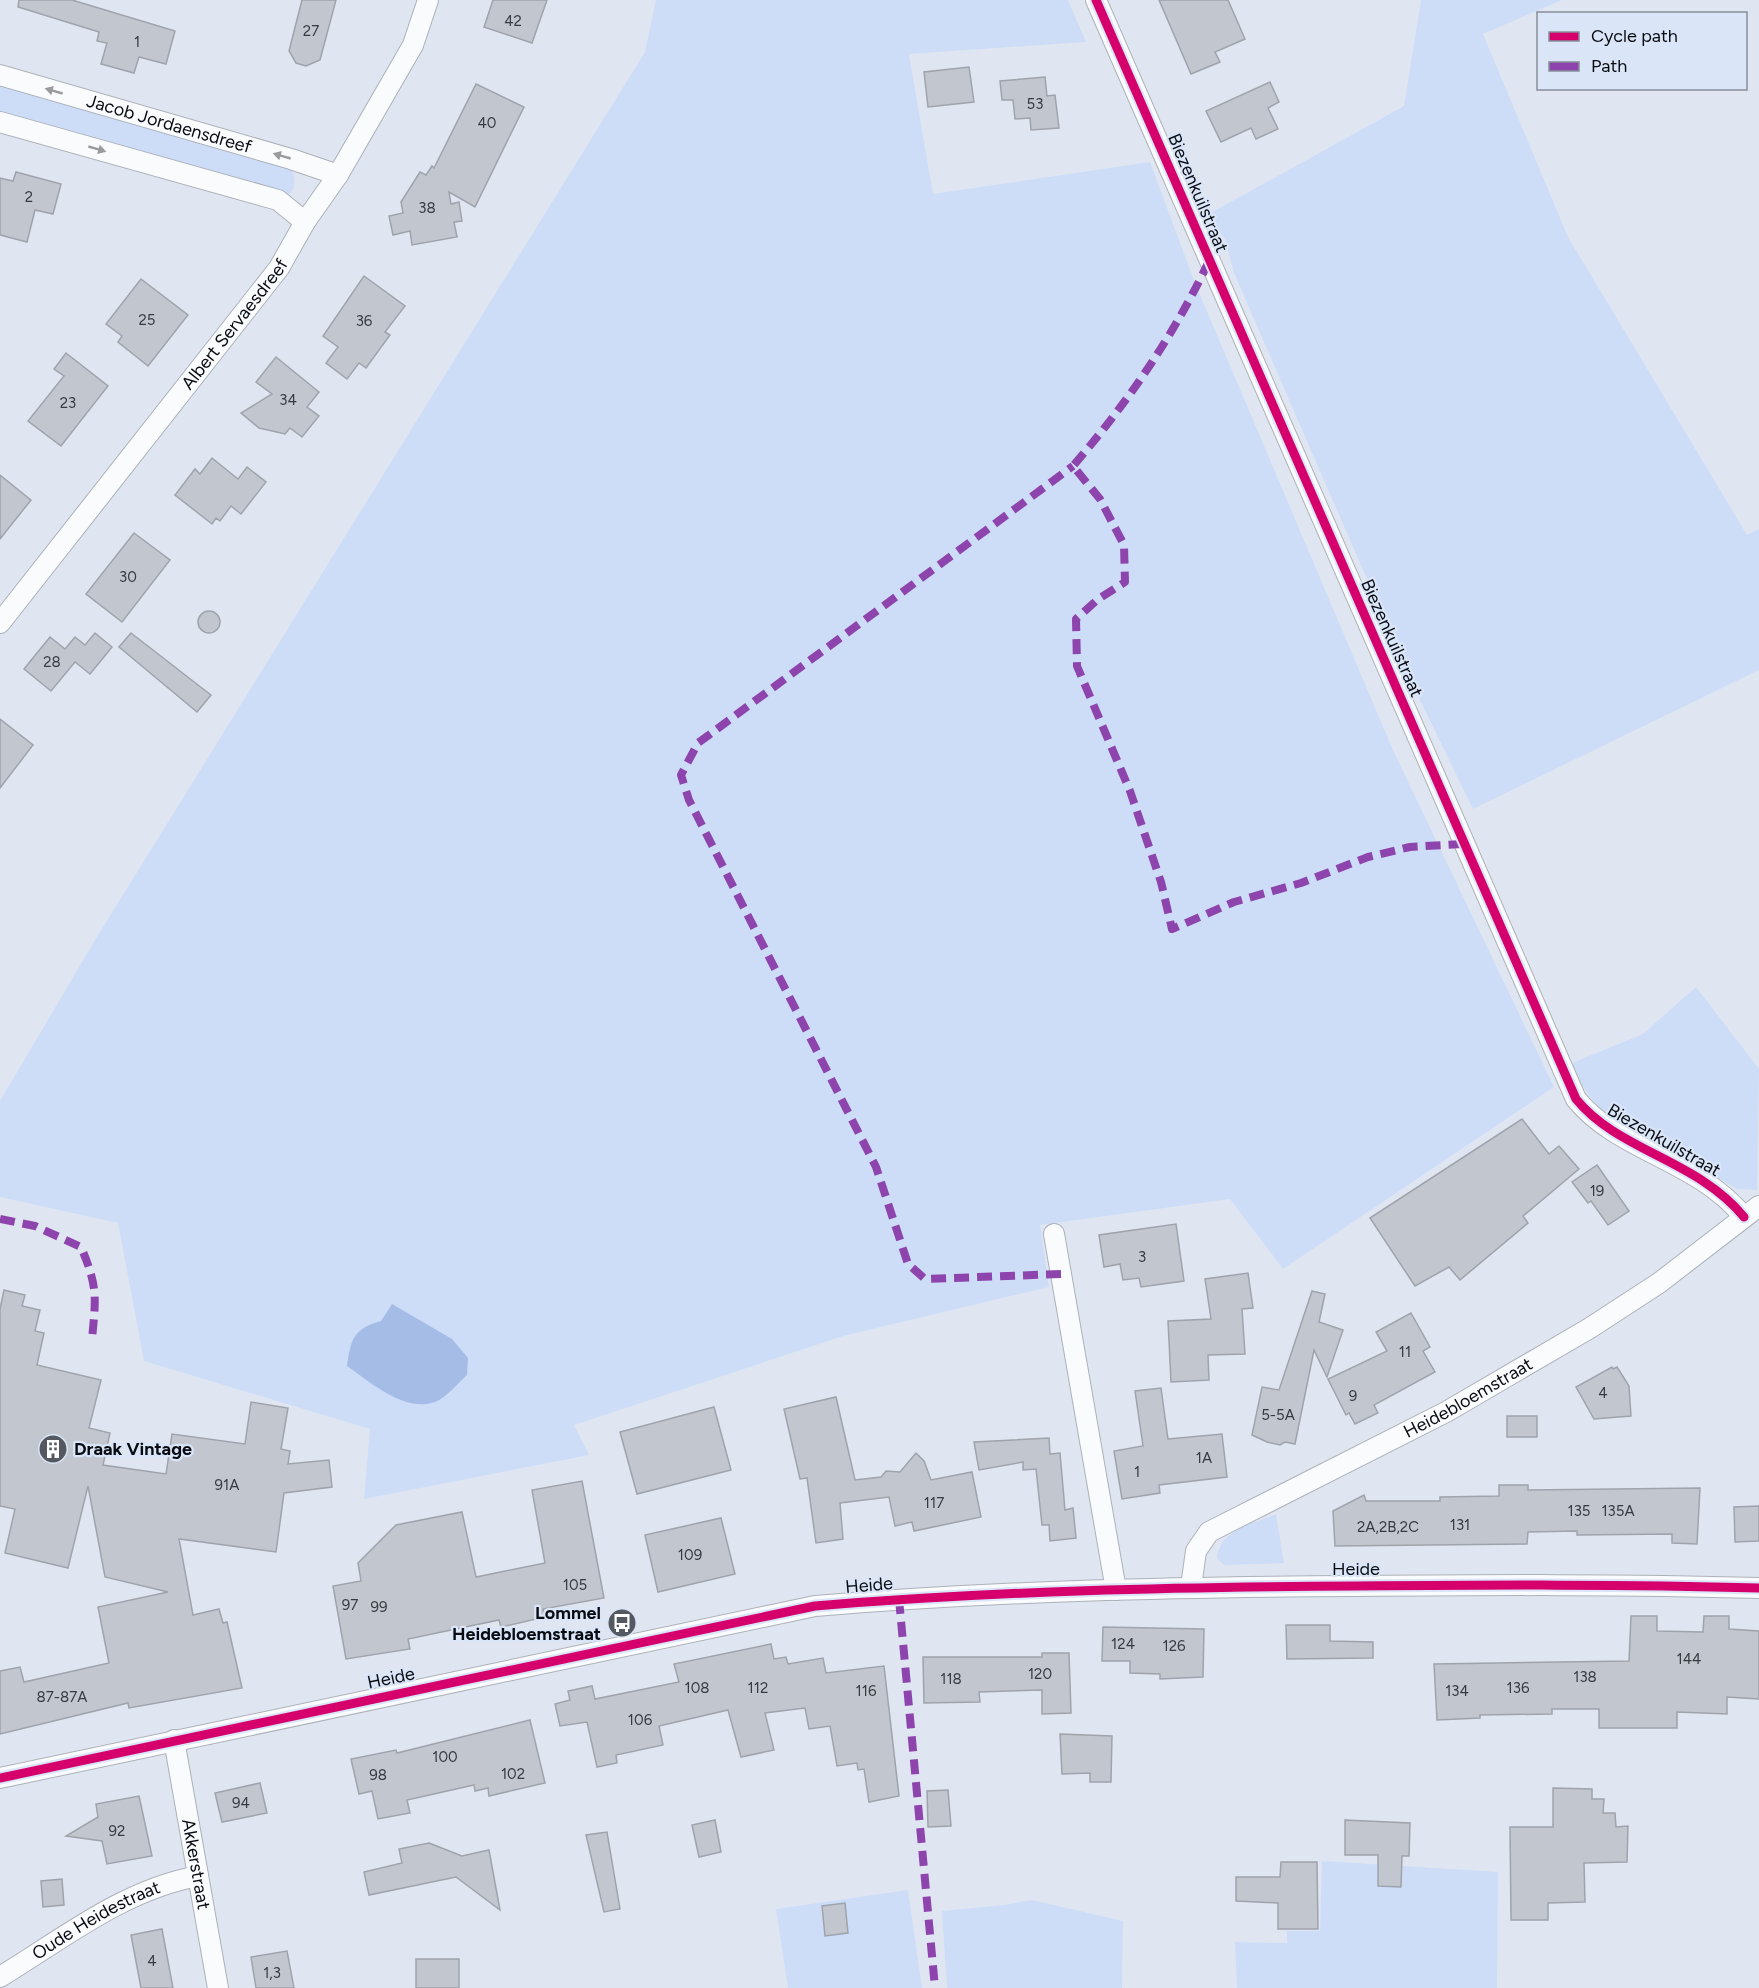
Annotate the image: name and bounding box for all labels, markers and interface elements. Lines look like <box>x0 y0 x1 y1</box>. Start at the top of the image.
house number: 42 <box>504 12 522 30</box>
legend <box>1537 12 1747 90</box>
house number: 27 <box>303 22 319 40</box>
text: Cycle path <box>1591 25 1678 47</box>
house number: 1 <box>134 33 140 51</box>
text: Path <box>1591 55 1627 77</box>
one-way arrow <box>45 86 63 95</box>
street label: Jacob Jordaensdreef <box>84 90 254 158</box>
house number: 53 <box>1027 95 1043 113</box>
house number: 40 <box>478 114 496 132</box>
street label: Biezenkuilstraat <box>1163 130 1233 256</box>
one-way arrow <box>88 145 106 154</box>
one-way arrow <box>273 151 291 160</box>
house number: 2 <box>25 188 33 206</box>
house number: 38 <box>418 199 436 217</box>
street label: Albert Servaesdreef <box>177 255 293 394</box>
house number: 25 <box>138 311 156 329</box>
house number: 36 <box>356 312 373 330</box>
house number: 34 <box>279 391 297 409</box>
house number: 23 <box>60 394 76 412</box>
house number: 30 <box>119 568 137 586</box>
street label: Biezenkuilstraat <box>1356 575 1428 701</box>
house number: 28 <box>43 653 61 671</box>
street label: Biezenkuilstraat <box>1603 1099 1725 1181</box>
house number: 19 <box>1590 1182 1604 1200</box>
house number: 3 <box>1138 1248 1146 1266</box>
house number: 11 <box>1399 1343 1411 1361</box>
street label: Heidebloemstraat <box>1400 1353 1537 1443</box>
house number: 4 <box>1598 1384 1608 1402</box>
house number: 9 <box>1349 1387 1357 1405</box>
house number: 5-5A <box>1261 1406 1295 1424</box>
building icon: Draak Vintage <box>37 1433 69 1465</box>
place label: Draak Vintage <box>74 1438 192 1460</box>
house number: 1A <box>1196 1449 1212 1467</box>
house number: 1 <box>1134 1463 1140 1481</box>
house number: 91A <box>215 1476 239 1494</box>
house number: 117 <box>924 1494 944 1512</box>
house number: 135 <box>1568 1502 1590 1520</box>
house number: 135A <box>1601 1502 1635 1520</box>
house number: 131 <box>1450 1516 1470 1534</box>
house number: 2A,2B,2C <box>1357 1518 1419 1536</box>
house number: 109 <box>678 1546 702 1564</box>
street label: Heide <box>1332 1558 1380 1580</box>
street label: Heide <box>844 1572 894 1598</box>
house number: 105 <box>563 1576 587 1594</box>
house number: 97 <box>342 1596 358 1614</box>
house number: 99 <box>371 1598 387 1616</box>
place label: Lommel Heidebloemstraat <box>452 1602 601 1645</box>
bus stop icon: Lommel Heidebloemstraat <box>606 1607 638 1639</box>
house number: 124 <box>1111 1635 1135 1653</box>
house number: 126 <box>1162 1637 1186 1655</box>
house number: 144 <box>1677 1650 1701 1668</box>
street label: Heide <box>365 1662 417 1694</box>
house number: 120 <box>1028 1665 1052 1683</box>
house number: 138 <box>1573 1668 1597 1686</box>
house number: 118 <box>940 1670 962 1688</box>
house number: 108 <box>684 1679 710 1697</box>
house number: 112 <box>748 1679 768 1697</box>
house number: 136 <box>1507 1679 1530 1697</box>
house number: 116 <box>856 1682 877 1700</box>
house number: 134 <box>1445 1682 1469 1700</box>
house number: 87-87A <box>37 1688 87 1706</box>
house number: 106 <box>628 1711 653 1729</box>
house number: 100 <box>432 1748 458 1766</box>
house number: 102 <box>501 1765 525 1783</box>
house number: 98 <box>369 1766 387 1784</box>
house number: 94 <box>232 1794 250 1812</box>
street label: Akkerstraat <box>177 1817 215 1911</box>
house number: 92 <box>109 1822 125 1840</box>
street label: Oude Heidestraat <box>28 1876 163 1965</box>
house number: 4 <box>147 1952 157 1970</box>
house number: 1,3 <box>263 1964 281 1982</box>

